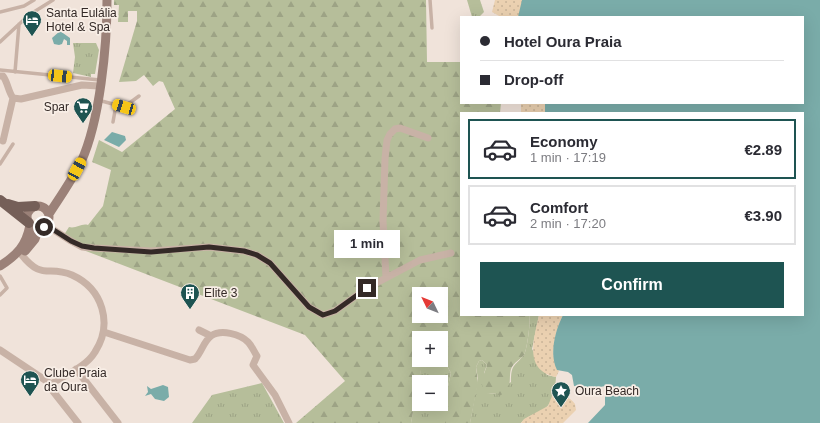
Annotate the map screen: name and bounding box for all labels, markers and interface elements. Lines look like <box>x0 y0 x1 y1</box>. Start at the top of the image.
place label: Santa Eulália Hotel & Spa <box>46 6 117 34</box>
hotel icon: Santa Eulália Hotel & Spa <box>21 9 43 37</box>
text: Hotel Oura Praia <box>504 33 622 50</box>
car <box>47 69 73 83</box>
text: Drop-off <box>504 71 563 88</box>
supermarket icon: Spar <box>72 96 94 124</box>
car <box>111 98 137 116</box>
place label: Spar <box>44 100 69 114</box>
icon: car <box>482 131 518 167</box>
text: Economy <box>530 133 598 150</box>
text: €2.89 <box>744 141 782 158</box>
text: 1 min · 17:19 <box>530 150 606 165</box>
car <box>66 156 88 182</box>
icon: car <box>482 197 518 233</box>
text: Comfort <box>530 199 588 216</box>
text: €3.90 <box>744 207 782 224</box>
text: 2 min · 17:20 <box>530 216 606 231</box>
route start <box>35 218 53 236</box>
callout: 1 min <box>334 230 400 258</box>
text: 1 min <box>350 236 384 251</box>
button: Confirm <box>480 262 784 308</box>
route end <box>358 279 376 297</box>
building icon: Elite 3 <box>179 282 201 310</box>
place label: Elite 3 <box>204 286 238 300</box>
north arrow <box>412 287 448 323</box>
map controls <box>412 287 448 411</box>
button: + <box>412 331 448 367</box>
place label: Clube Praia da Oura <box>44 366 107 394</box>
hotel icon: Clube Praia da Oura <box>19 369 41 397</box>
button: − <box>412 375 448 411</box>
place icon: Oura Beach <box>550 380 572 408</box>
place label: Oura Beach <box>575 384 639 398</box>

